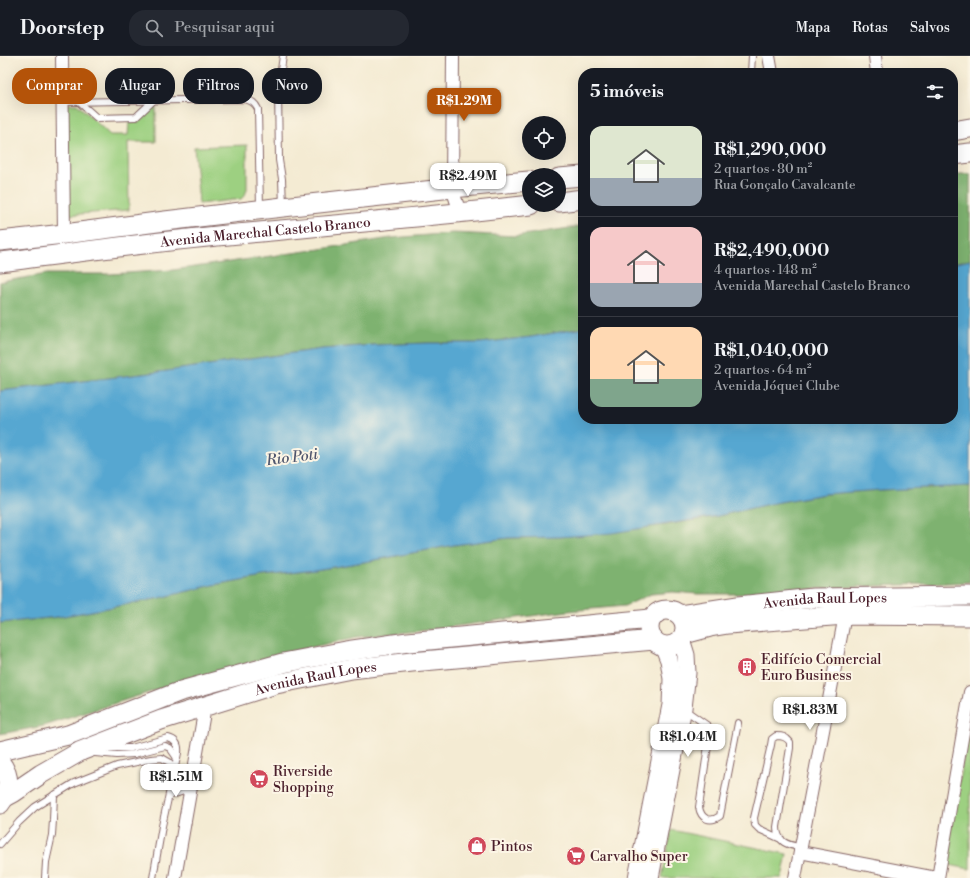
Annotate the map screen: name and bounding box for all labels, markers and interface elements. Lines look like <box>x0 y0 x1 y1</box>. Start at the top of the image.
search box <box>129 10 409 46</box>
text: Doorstep <box>20 16 105 40</box>
icon: search <box>143 17 165 39</box>
text: Pesquisar aqui <box>175 18 275 37</box>
text: Mapa <box>796 19 830 37</box>
text: Rotas <box>852 19 888 37</box>
text: Salvos <box>910 19 950 37</box>
chip: Comprar <box>12 68 97 104</box>
chip: Alugar <box>105 68 175 104</box>
chip: Filtros <box>183 68 254 104</box>
chip: Novo <box>262 68 322 104</box>
text: 5 imóveis <box>590 81 664 103</box>
icon: filters <box>924 81 946 103</box>
pin: R$1.29M <box>427 88 501 122</box>
text: R$1.29M <box>436 93 492 109</box>
map controls <box>522 116 566 212</box>
button: locate <box>522 116 566 160</box>
text: R$1,290,000 <box>714 139 826 161</box>
icon: home <box>622 142 670 190</box>
text: 2 quartos · 80 m² <box>714 161 812 177</box>
pin: R$2.49M <box>431 163 505 197</box>
text: R$2.49M <box>439 168 497 184</box>
button: layers <box>522 168 566 212</box>
text: Rua Gonçalo Cavalcante <box>714 177 855 193</box>
street label: Avenida Marechal Castelo Branco <box>158 214 372 252</box>
text: R$2,490,000 <box>714 240 829 262</box>
icon: home <box>622 243 670 291</box>
text: 4 quartos · 148 m² <box>714 262 817 278</box>
text: Avenida Marechal Castelo Branco <box>714 278 910 294</box>
text: R$1,040,000 <box>714 340 829 362</box>
icon: home <box>622 343 670 391</box>
text: 2 quartos · 64 m² <box>714 362 812 378</box>
text: Avenida Jóquei Clube <box>714 378 840 394</box>
water label: Rio Poti <box>264 445 319 470</box>
street label: Avenida Raul Lopes <box>761 589 887 613</box>
place label: Edifício Comercial Euro Business <box>761 651 881 685</box>
building icon: Edifício Comercial Euro Business <box>736 656 758 678</box>
street label: Avenida Raul Lopes <box>251 658 378 700</box>
pin: R$1.83M <box>773 697 847 731</box>
text: R$1.83M <box>782 702 838 718</box>
pin: R$1.04M <box>651 724 725 758</box>
text: R$1.04M <box>659 729 717 745</box>
place label: Riverside Shopping <box>273 763 334 797</box>
pin: R$1.51M <box>139 764 213 798</box>
supermarket icon: Riverside Shopping <box>248 768 270 790</box>
text: R$1.51M <box>149 769 203 785</box>
shop icon: Pintos <box>466 835 488 857</box>
place label: Pintos <box>491 838 532 856</box>
supermarket icon: Carvalho Super <box>565 845 587 867</box>
place label: Carvalho Super <box>590 848 688 866</box>

